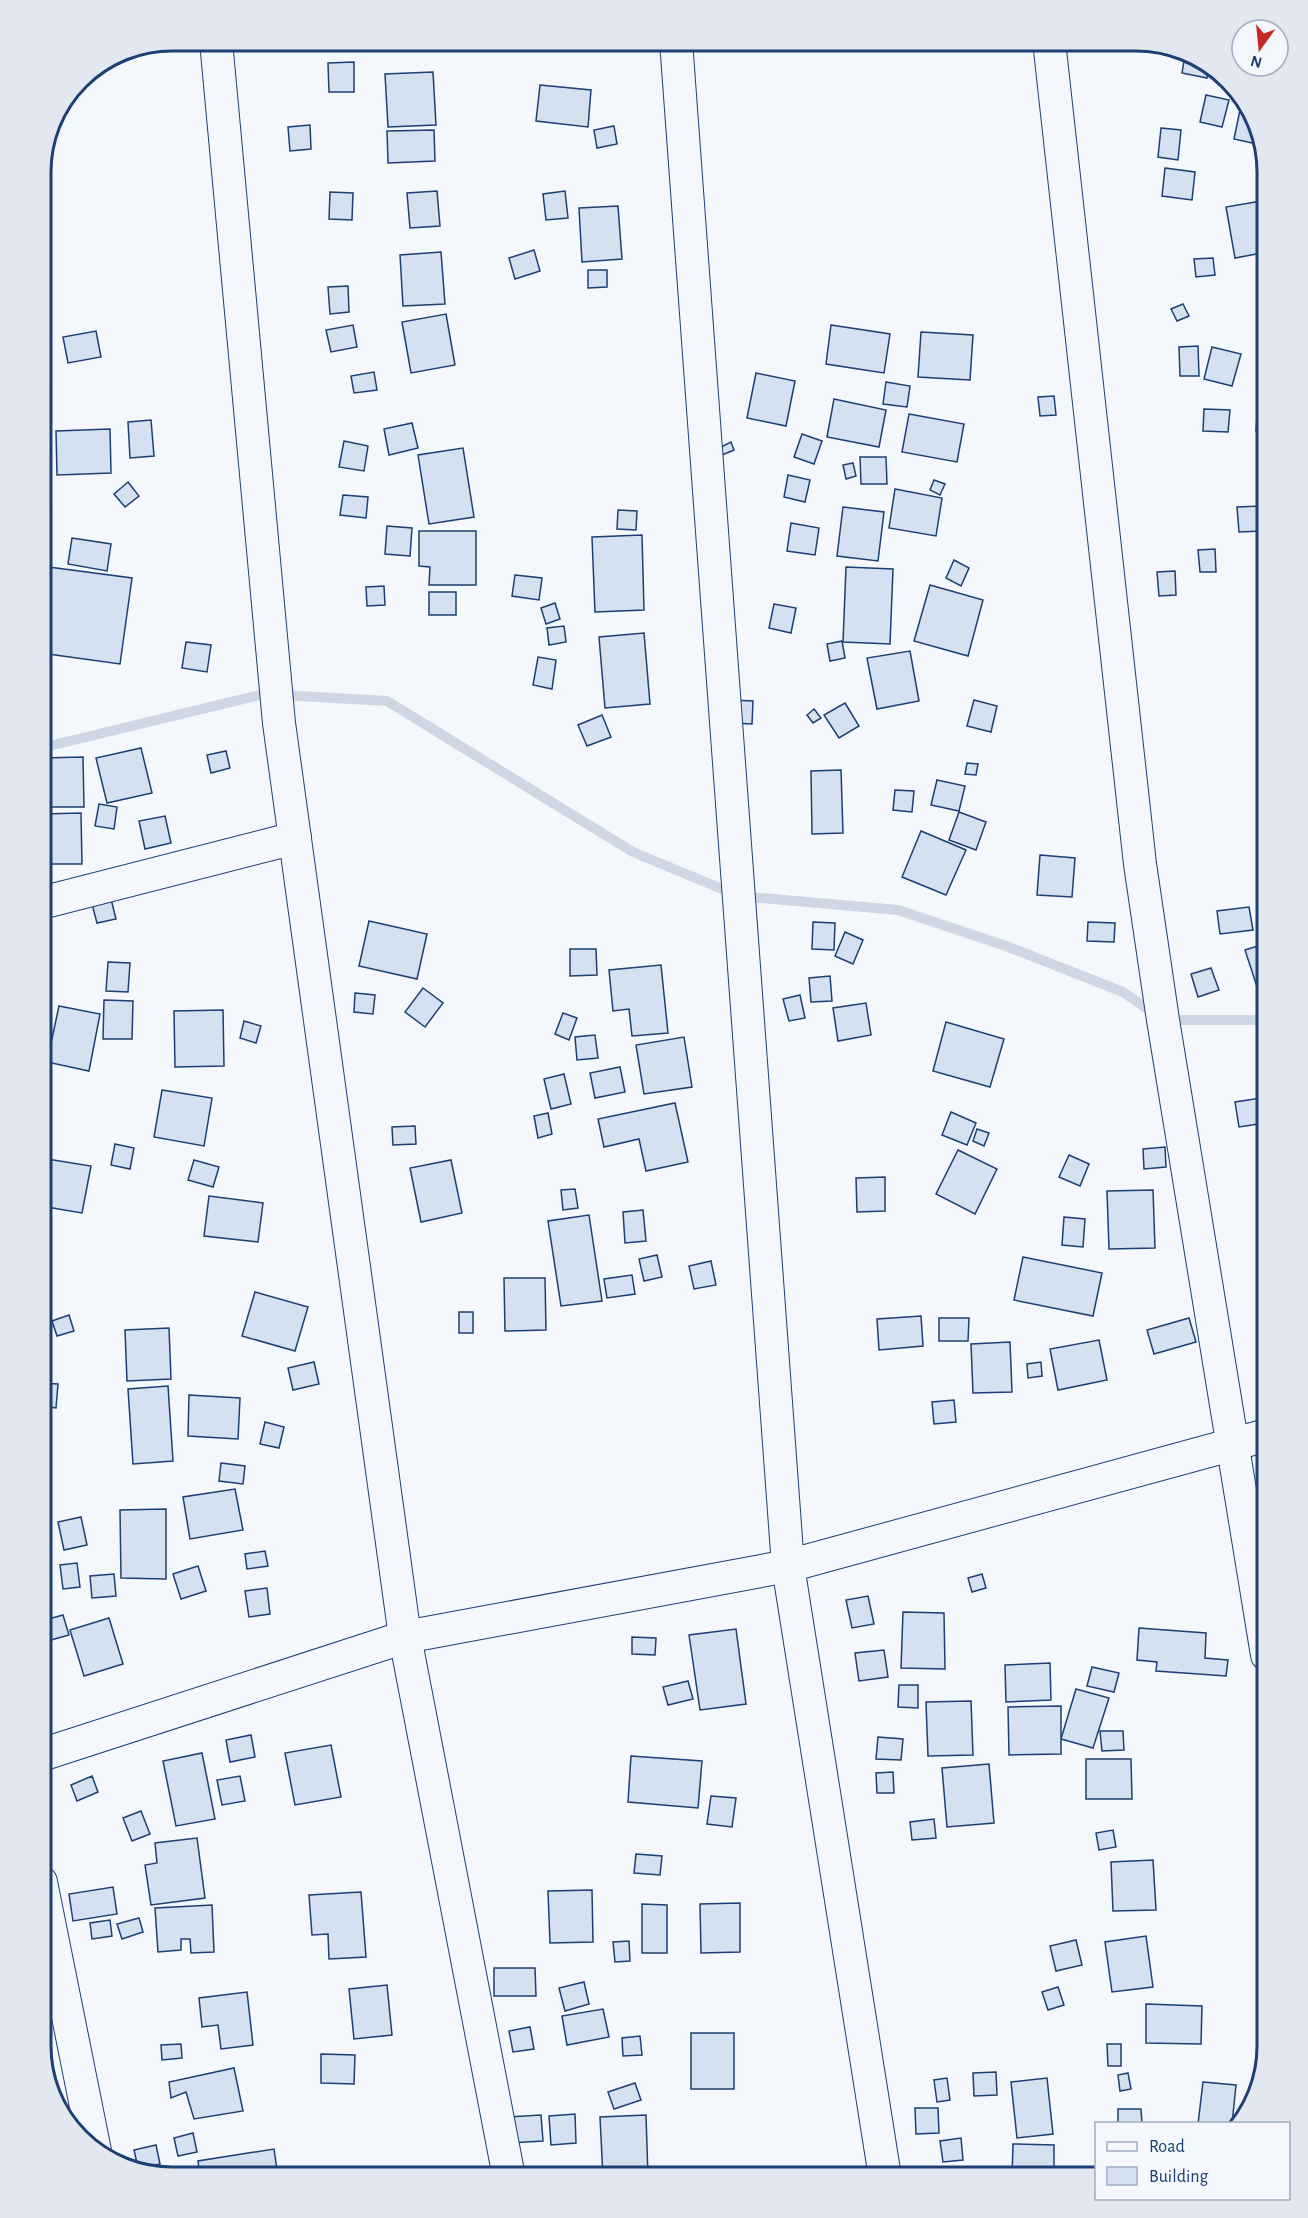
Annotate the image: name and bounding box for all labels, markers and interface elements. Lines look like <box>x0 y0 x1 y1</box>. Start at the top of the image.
north arrow <box>1230 18 1290 78</box>
text: N <box>1249 52 1264 71</box>
legend <box>1095 2122 1290 2200</box>
text: Road <box>1149 2138 1185 2156</box>
text: Building <box>1149 2168 1209 2186</box>

